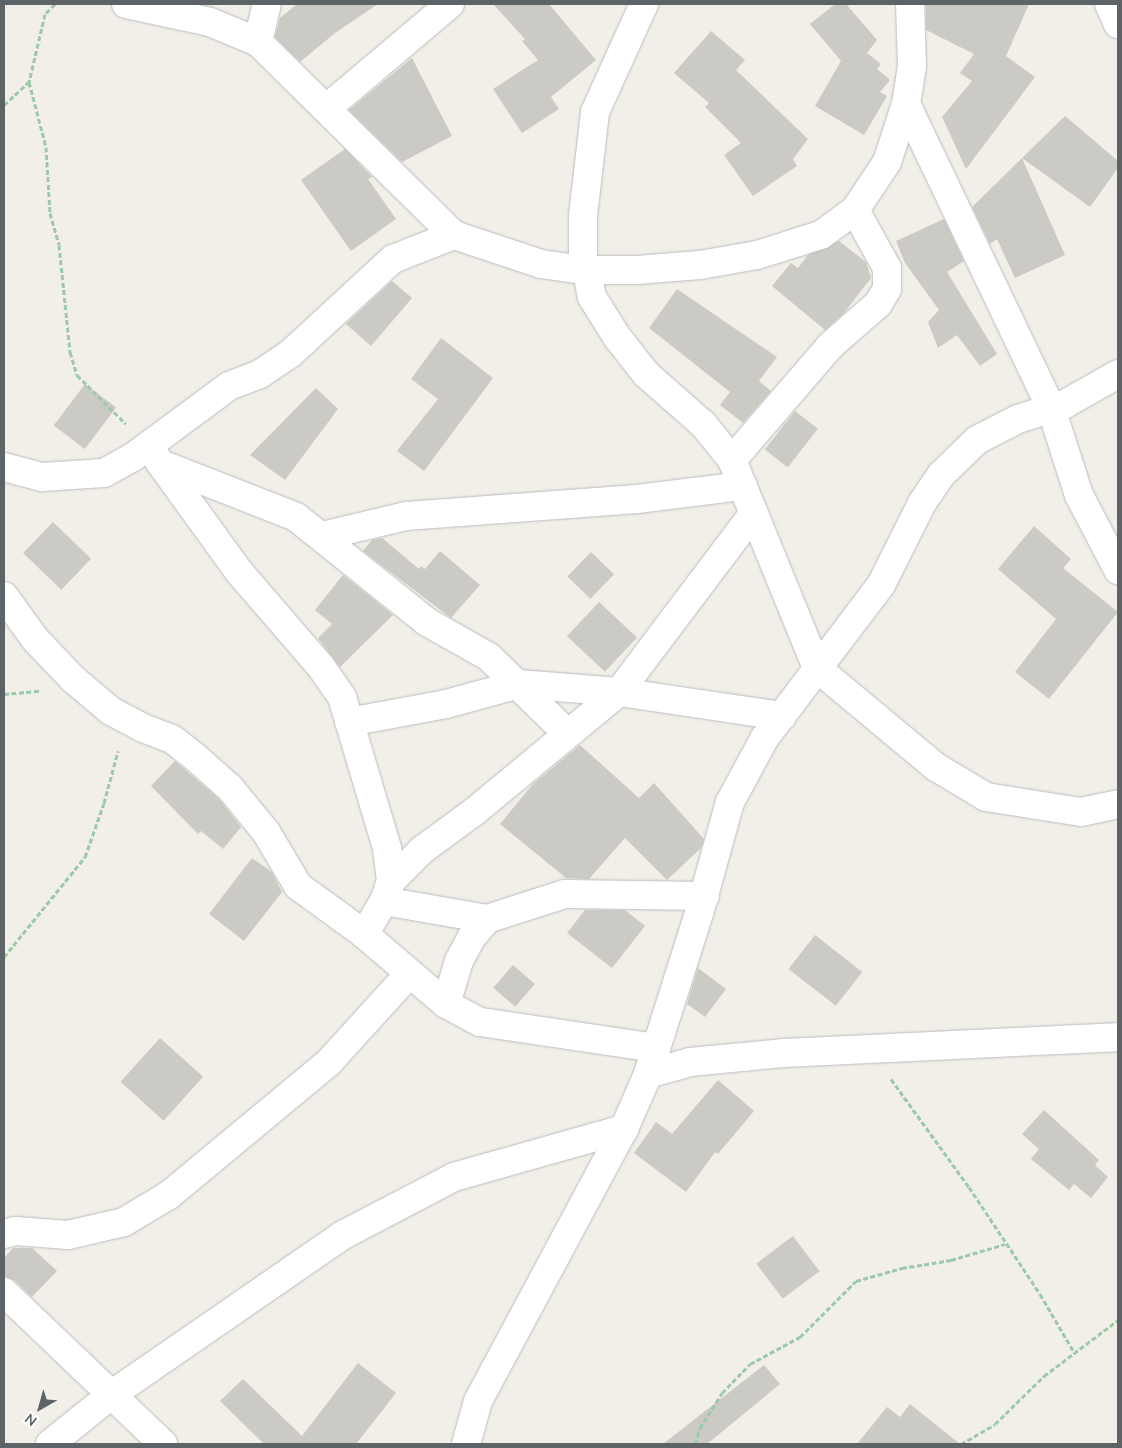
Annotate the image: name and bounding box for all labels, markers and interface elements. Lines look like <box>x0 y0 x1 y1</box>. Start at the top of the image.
north arrow <box>15 1383 65 1433</box>
text: N <box>21 1409 40 1430</box>

